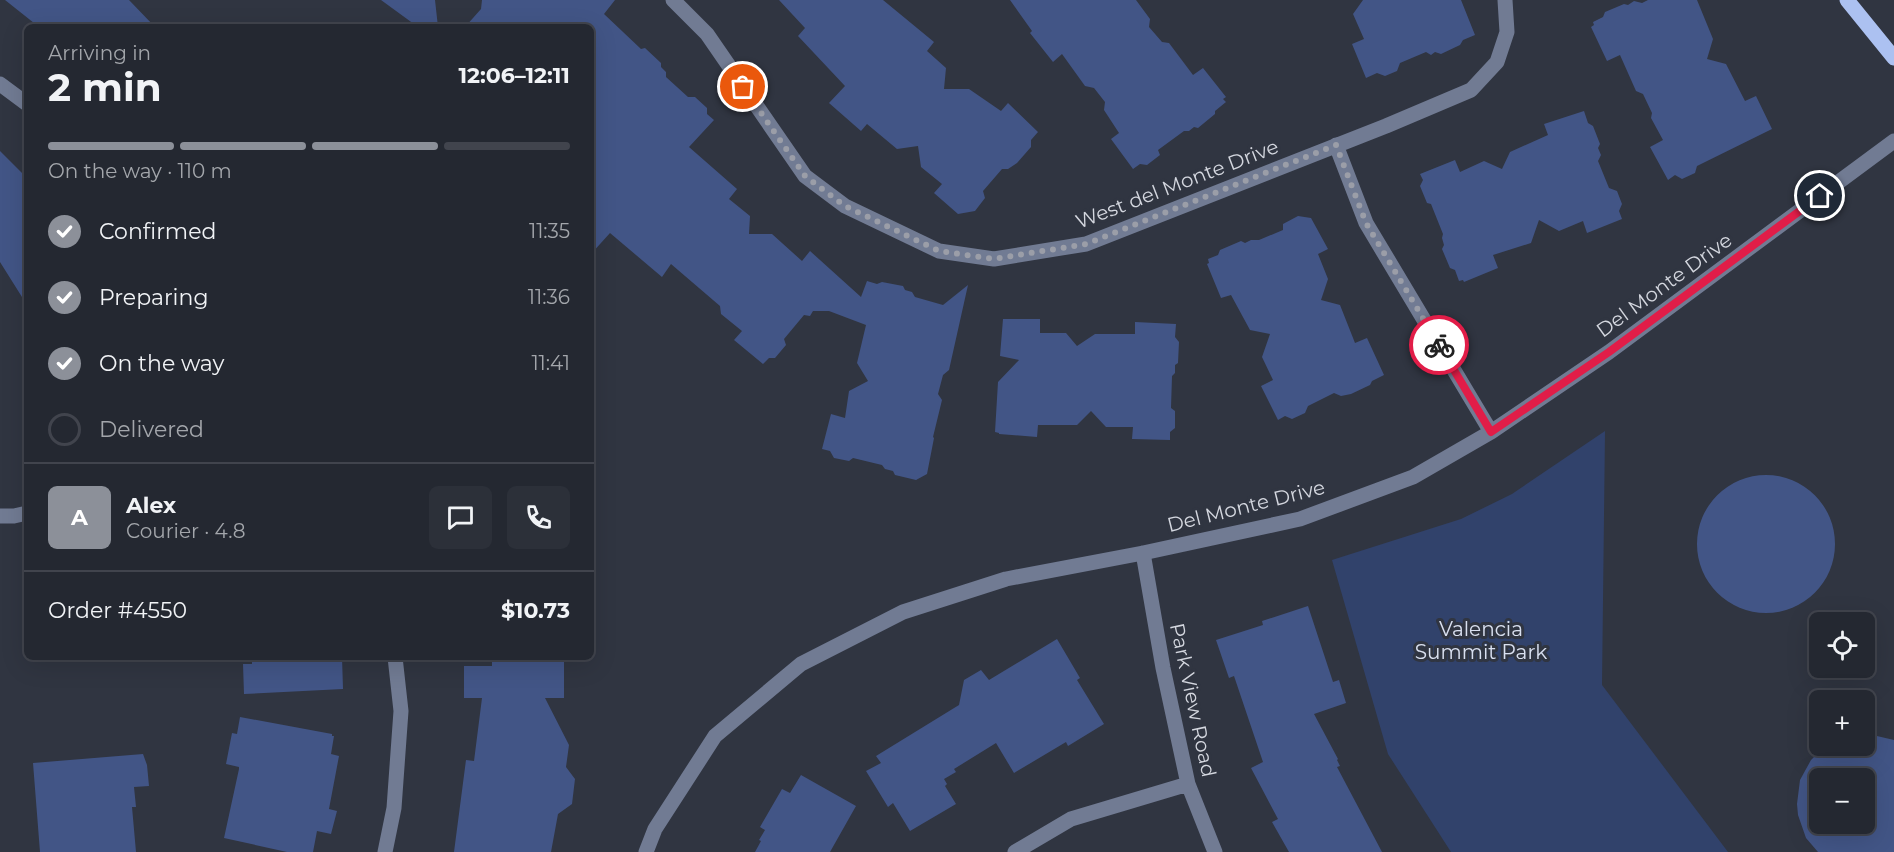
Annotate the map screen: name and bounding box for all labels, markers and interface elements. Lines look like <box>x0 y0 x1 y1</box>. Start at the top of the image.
text: Arriving in <box>48 41 151 65</box>
pin <box>717 61 768 112</box>
text: 12:06–12:11 <box>458 62 570 89</box>
text: 2 min <box>48 63 162 111</box>
icon: bag <box>726 70 759 103</box>
street label: West del Monte Drive <box>1072 134 1282 234</box>
text: On the way · 110 m <box>48 159 232 183</box>
pin <box>1794 170 1845 221</box>
icon: home <box>1803 179 1836 212</box>
icon: check <box>48 215 81 248</box>
text: Confirmed <box>99 218 216 245</box>
text: 11:35 <box>529 219 570 243</box>
street label: Del Monte Drive <box>1591 228 1737 342</box>
icon: check <box>48 281 81 314</box>
text: Preparing <box>99 284 208 311</box>
text: 11:36 <box>528 285 570 309</box>
courier <box>1409 315 1469 375</box>
icon: bike <box>1423 329 1456 362</box>
icon: check <box>48 347 81 380</box>
text: On the way <box>99 350 224 377</box>
text: 11:41 <box>531 351 570 375</box>
text: Delivered <box>99 416 204 443</box>
street label: Del Monte Drive <box>1165 475 1327 537</box>
button: chat <box>429 486 492 549</box>
button: phone <box>507 486 570 549</box>
text: Alex <box>126 492 176 519</box>
text: A <box>71 504 88 531</box>
text: Courier · 4.8 <box>126 519 245 543</box>
text: Order #4550 <box>48 597 187 624</box>
text: $10.73 <box>501 597 570 624</box>
map controls <box>1809 612 1875 834</box>
button: locate <box>1809 612 1875 678</box>
park label: Valencia Summit Park <box>1415 617 1547 664</box>
street label: Park View Road <box>1165 621 1221 779</box>
button: + <box>1809 690 1875 756</box>
button: − <box>1809 768 1875 834</box>

